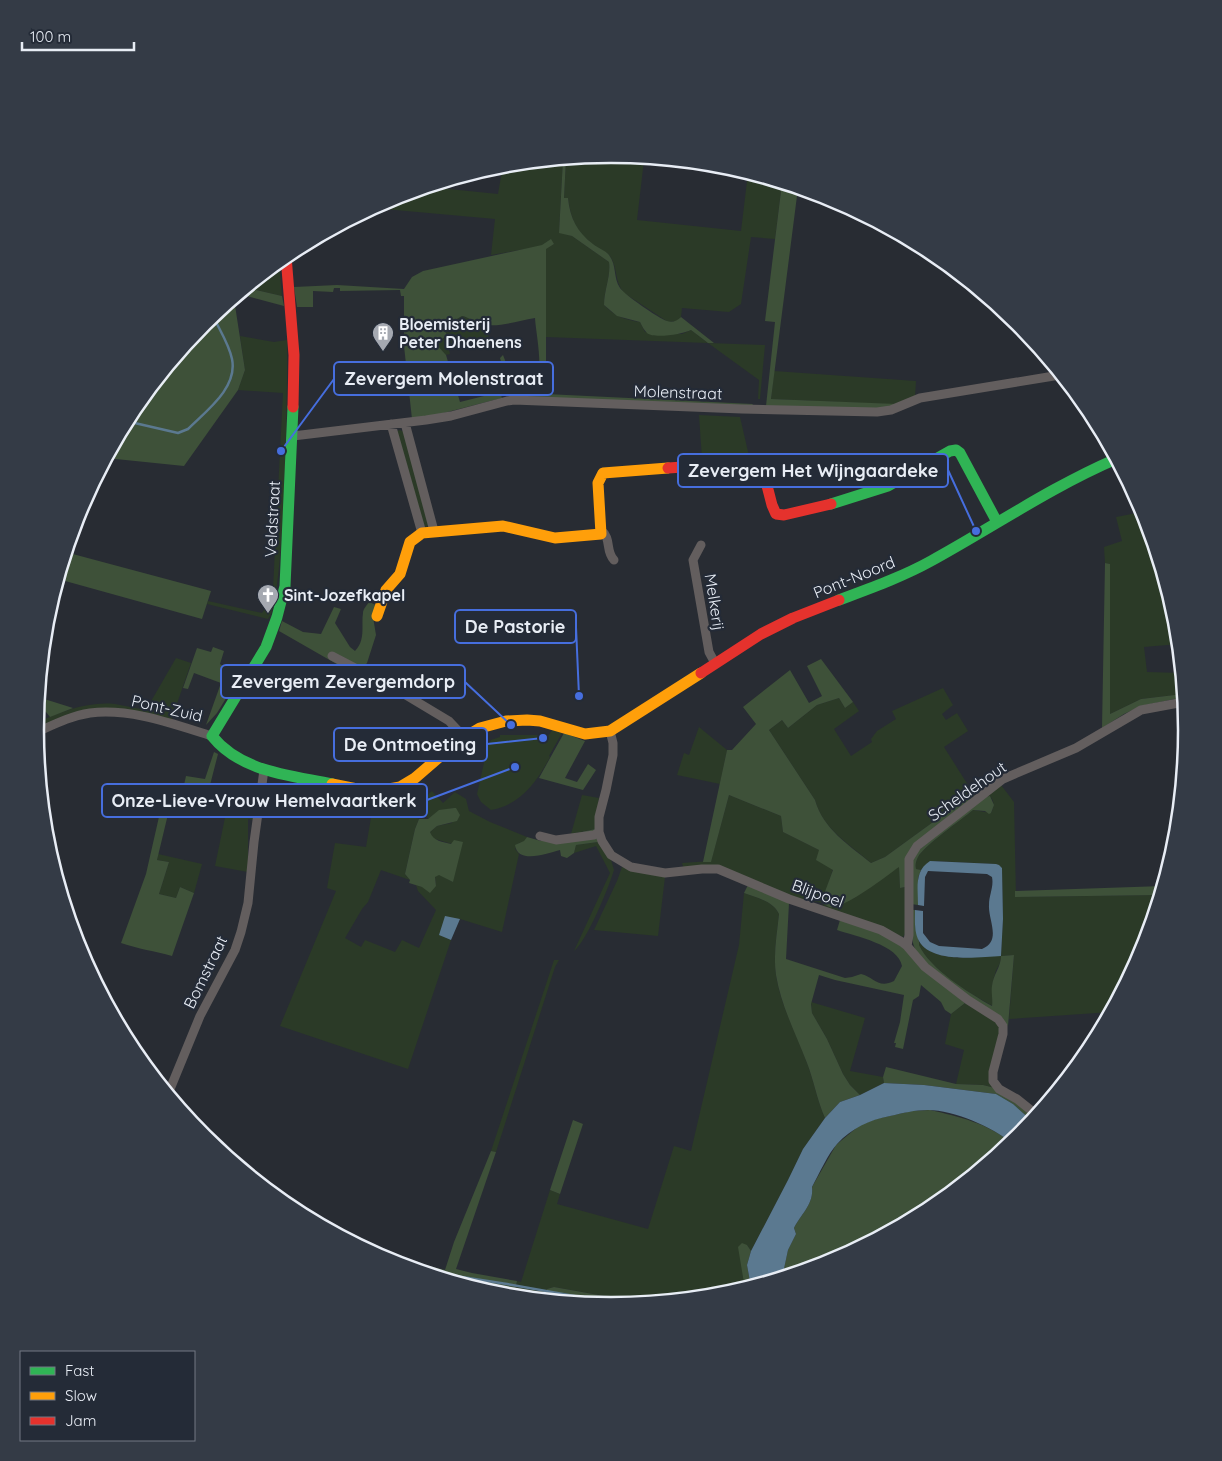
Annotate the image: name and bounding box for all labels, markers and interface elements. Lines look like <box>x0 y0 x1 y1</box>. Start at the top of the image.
scale bar <box>22 20 135 52</box>
text: 100 m <box>30 27 71 46</box>
place label: Bloemisterij Peter Dhaenens <box>399 314 522 352</box>
building icon: Bloemisterij Peter Dhaenens <box>371 321 395 352</box>
callout: Zevergem Molenstraat <box>334 362 553 395</box>
text: Zevergem Molenstraat <box>344 367 544 390</box>
street label: Molenstraat <box>633 380 723 404</box>
callout: Zevergem Het Wijngaardeke <box>678 454 948 487</box>
text: Zevergem Het Wijngaardeke <box>688 459 938 482</box>
street label: Veldstraat <box>260 480 284 558</box>
street label: Pont-Noord <box>810 552 898 602</box>
street label: Melkerij <box>701 572 729 632</box>
church icon: Sint-Jozefkapel <box>256 583 280 614</box>
place label: Sint-Jozefkapel <box>284 585 405 605</box>
callout: De Pastorie <box>455 610 576 643</box>
text: De Pastorie <box>465 615 565 638</box>
callout: Zevergem Zevergemdorp <box>221 665 465 698</box>
text: Zevergem Zevergemdorp <box>231 670 455 693</box>
street label: Pont-Zuid <box>129 690 205 726</box>
callout: De Ontmoeting <box>334 728 487 761</box>
text: De Ontmoeting <box>344 733 476 756</box>
street label: Scheldehout <box>924 757 1010 825</box>
callout: Onze-Lieve-Vrouw Hemelvaartkerk <box>102 784 427 817</box>
text: Onze-Lieve-Vrouw Hemelvaartkerk <box>111 789 417 812</box>
street label: Blijpoel <box>789 874 847 912</box>
street label: Bomstraat <box>179 932 231 1012</box>
legend <box>20 1351 195 1441</box>
text: Fast <box>65 1361 94 1380</box>
text: Slow <box>65 1386 97 1405</box>
text: Jam <box>65 1411 96 1430</box>

